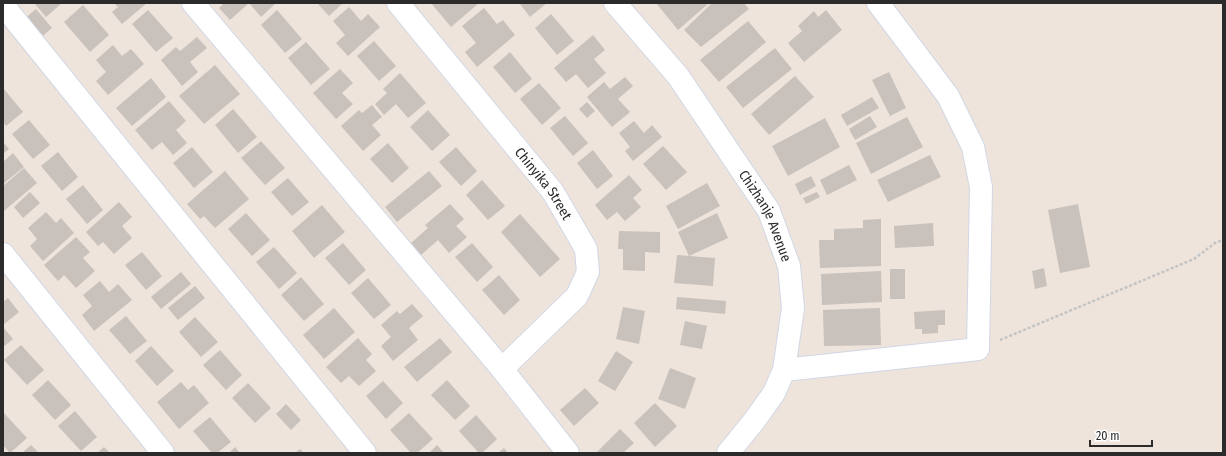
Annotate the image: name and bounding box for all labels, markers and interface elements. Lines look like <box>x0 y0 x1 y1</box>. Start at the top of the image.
street label: Chinyika Street <box>511 144 575 223</box>
street label: Chizhanje Avenue <box>735 167 795 264</box>
scale bar <box>1090 422 1152 448</box>
text: 20 m <box>1096 429 1120 443</box>

